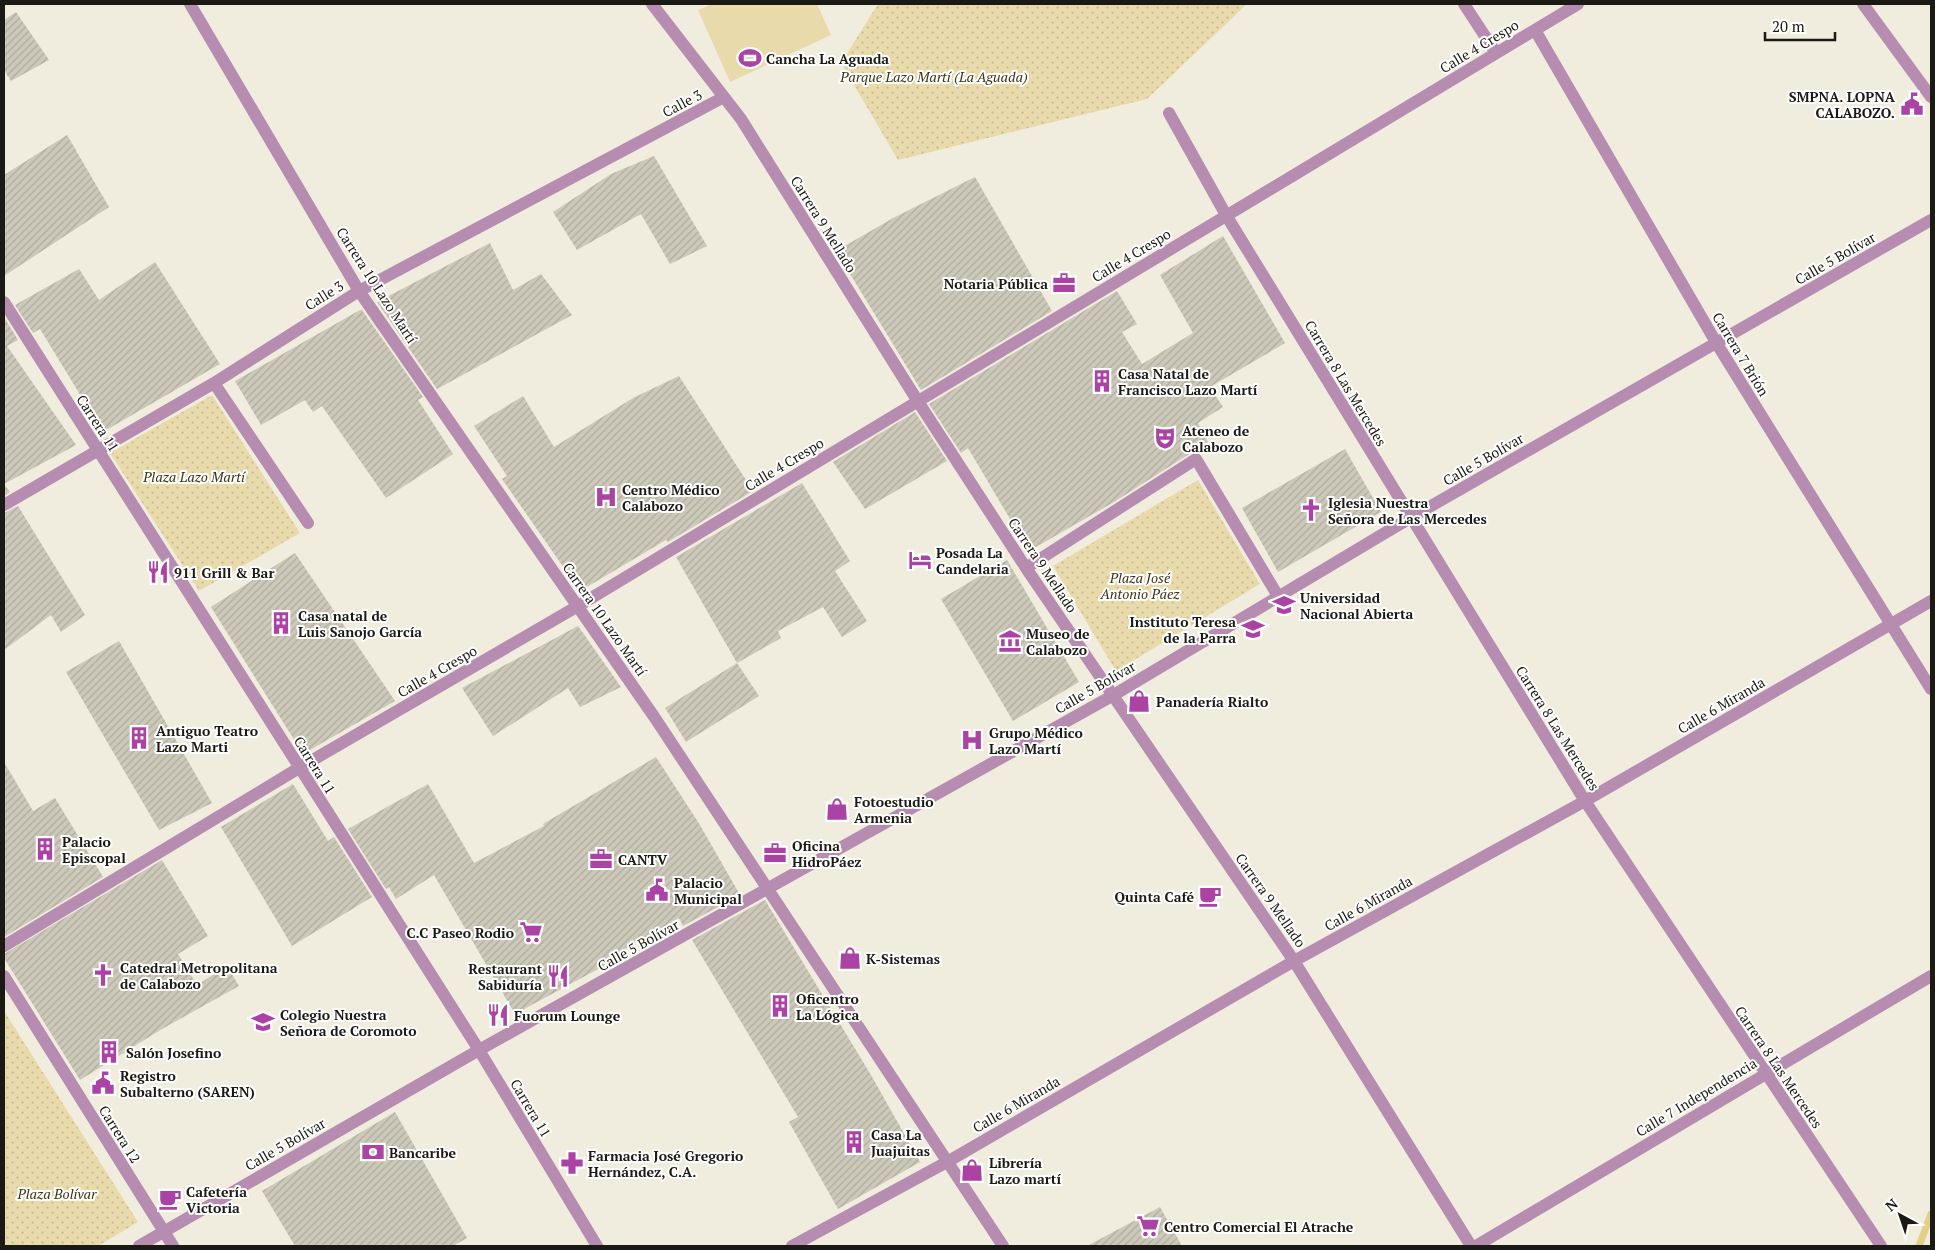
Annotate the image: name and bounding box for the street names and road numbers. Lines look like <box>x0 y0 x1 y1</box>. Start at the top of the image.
street label: Calle 4 Crespo <box>1436 15 1522 77</box>
street label: Calle 3 <box>659 85 705 121</box>
street label: Carrera 9 Mellado <box>787 172 862 276</box>
street label: Carrera 10 Lazo Martí <box>332 223 422 347</box>
street label: Calle 4 Crespo <box>1088 224 1174 286</box>
street label: Calle 5 Bolívar <box>1791 227 1879 289</box>
street label: Calle 3 <box>301 276 347 314</box>
street label: Carrera 7 Brión <box>1708 308 1774 400</box>
street label: Carrera 8 Las Mercedes <box>1301 317 1391 449</box>
street label: Carrera 11 <box>72 391 124 455</box>
street label: Calle 5 Bolívar <box>1439 428 1527 490</box>
street label: Calle 4 Crespo <box>741 433 827 495</box>
street label: Carrera 9 Mellado <box>1004 514 1082 616</box>
street label: Carrera 10 Lazo Martí <box>559 558 652 680</box>
street label: Calle 4 Crespo <box>394 640 481 701</box>
street label: Calle 5 Bolívar <box>1051 656 1139 718</box>
street label: Carrera 8 Las Mercedes <box>1512 662 1604 794</box>
street label: Calle 6 Miranda <box>1674 672 1768 738</box>
street label: Carrera 11 <box>290 733 340 797</box>
street label: Carrera 9 Mellado <box>1231 849 1311 951</box>
street label: Calle 6 Miranda <box>1321 871 1415 935</box>
street label: Calle 5 Bolívar <box>594 915 683 975</box>
street label: Carrera 8 Las Mercedes <box>1731 1002 1827 1132</box>
street label: Calle 7 Independencia <box>1632 1053 1760 1141</box>
street label: Calle 6 Miranda <box>969 1071 1063 1137</box>
street label: Carrera 11 <box>506 1075 556 1141</box>
street label: Carrera 12 <box>95 1102 145 1166</box>
street label: Calle 5 Bolívar <box>241 1113 329 1175</box>

